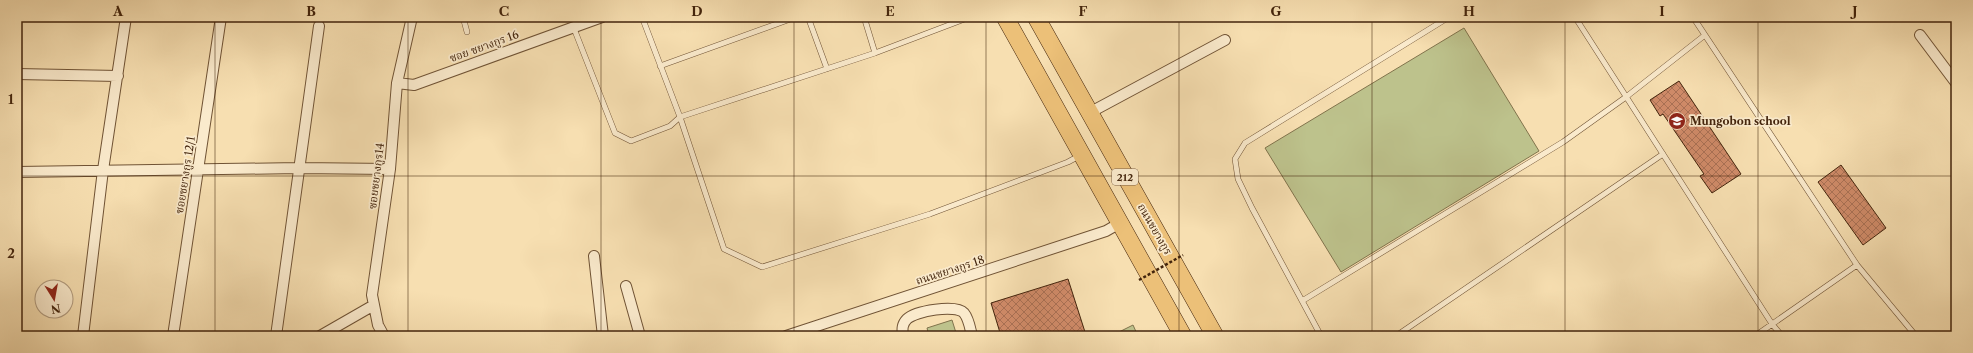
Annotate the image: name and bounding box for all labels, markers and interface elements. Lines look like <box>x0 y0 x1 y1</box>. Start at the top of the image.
text: A <box>112 3 124 19</box>
text: B <box>306 3 316 19</box>
text: C <box>499 3 509 19</box>
text: D <box>691 3 703 19</box>
text: E <box>885 3 895 19</box>
text: F <box>1079 3 1088 19</box>
text: G <box>1270 3 1282 19</box>
text: H <box>1463 3 1475 19</box>
text: I <box>1659 3 1665 19</box>
text: J <box>1850 3 1858 19</box>
street label: ซอย ชยางกูร 16 <box>447 27 521 65</box>
text: 1 <box>8 91 14 107</box>
school or university icon: Mungobon school <box>1667 111 1687 131</box>
place label: Mungobon school <box>1690 114 1791 128</box>
street label: ซอยชยางกูร 12/1 <box>172 135 198 215</box>
street label: ซอยชยางกูร14 <box>365 142 387 210</box>
road number: 212 <box>1112 169 1138 185</box>
street label: ถนนชยางกูร <box>1135 201 1175 257</box>
text: 2 <box>7 245 15 261</box>
street label: ถนนชยางกูร 18 <box>914 252 986 288</box>
north arrow <box>34 279 74 319</box>
text: N <box>49 301 62 317</box>

